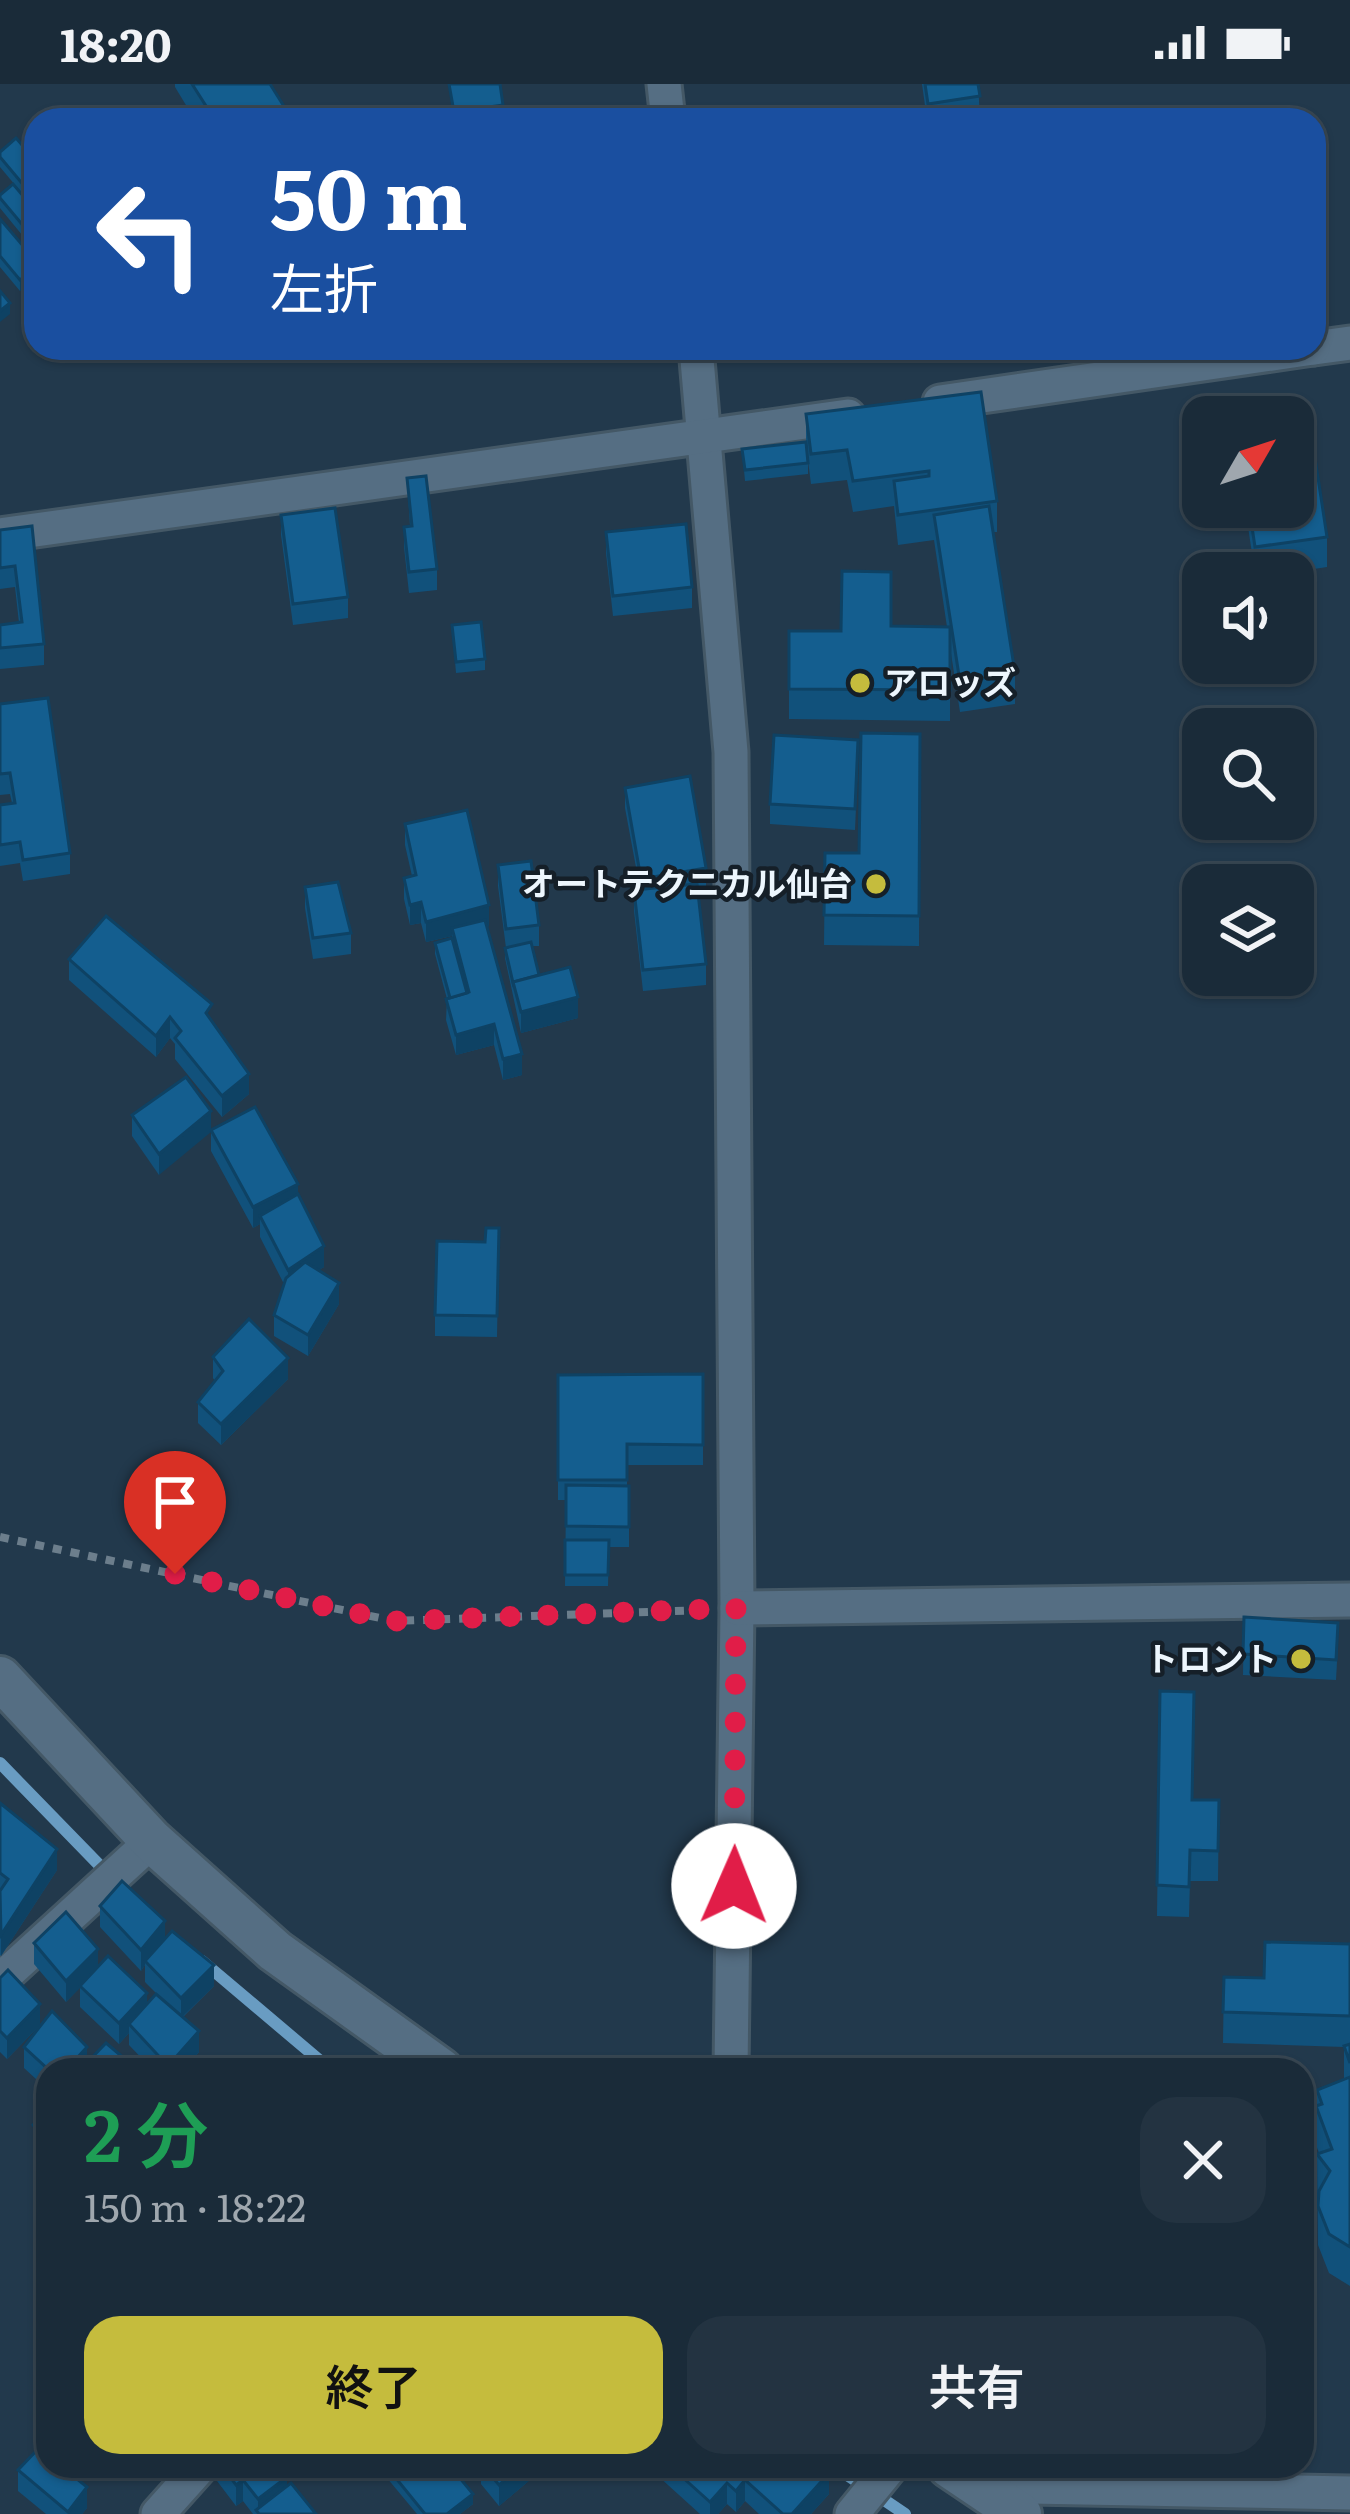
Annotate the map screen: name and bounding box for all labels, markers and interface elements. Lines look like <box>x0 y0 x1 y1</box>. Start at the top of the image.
text: 18:20 <box>60 9 172 76</box>
text: 50 m <box>270 131 468 256</box>
icon: left <box>72 156 228 312</box>
text: 左折 <box>270 245 378 326</box>
north arrow <box>1182 396 1314 528</box>
map controls <box>1182 396 1314 996</box>
button: sound <box>1182 552 1314 684</box>
place label: アロッズ <box>884 656 1016 705</box>
marker: アロッズ <box>847 670 873 696</box>
button: search <box>1182 708 1314 840</box>
place label: オートテクニカル仙台 <box>522 857 852 906</box>
button: layers <box>1182 864 1314 996</box>
marker: オートテクニカル仙台 <box>863 871 889 897</box>
pin <box>124 1451 226 1574</box>
icon: arrive <box>142 1469 208 1535</box>
place label: トロント <box>1145 1632 1277 1681</box>
marker: トロント <box>1288 1646 1314 1672</box>
position arrow <box>671 1823 797 1949</box>
text: 2 分 <box>84 2077 208 2184</box>
button: close <box>1140 2097 1266 2223</box>
text: 150 m · 18:22 <box>84 2176 306 2234</box>
button: 終了 <box>84 2316 663 2454</box>
button: 共有 <box>687 2316 1266 2454</box>

